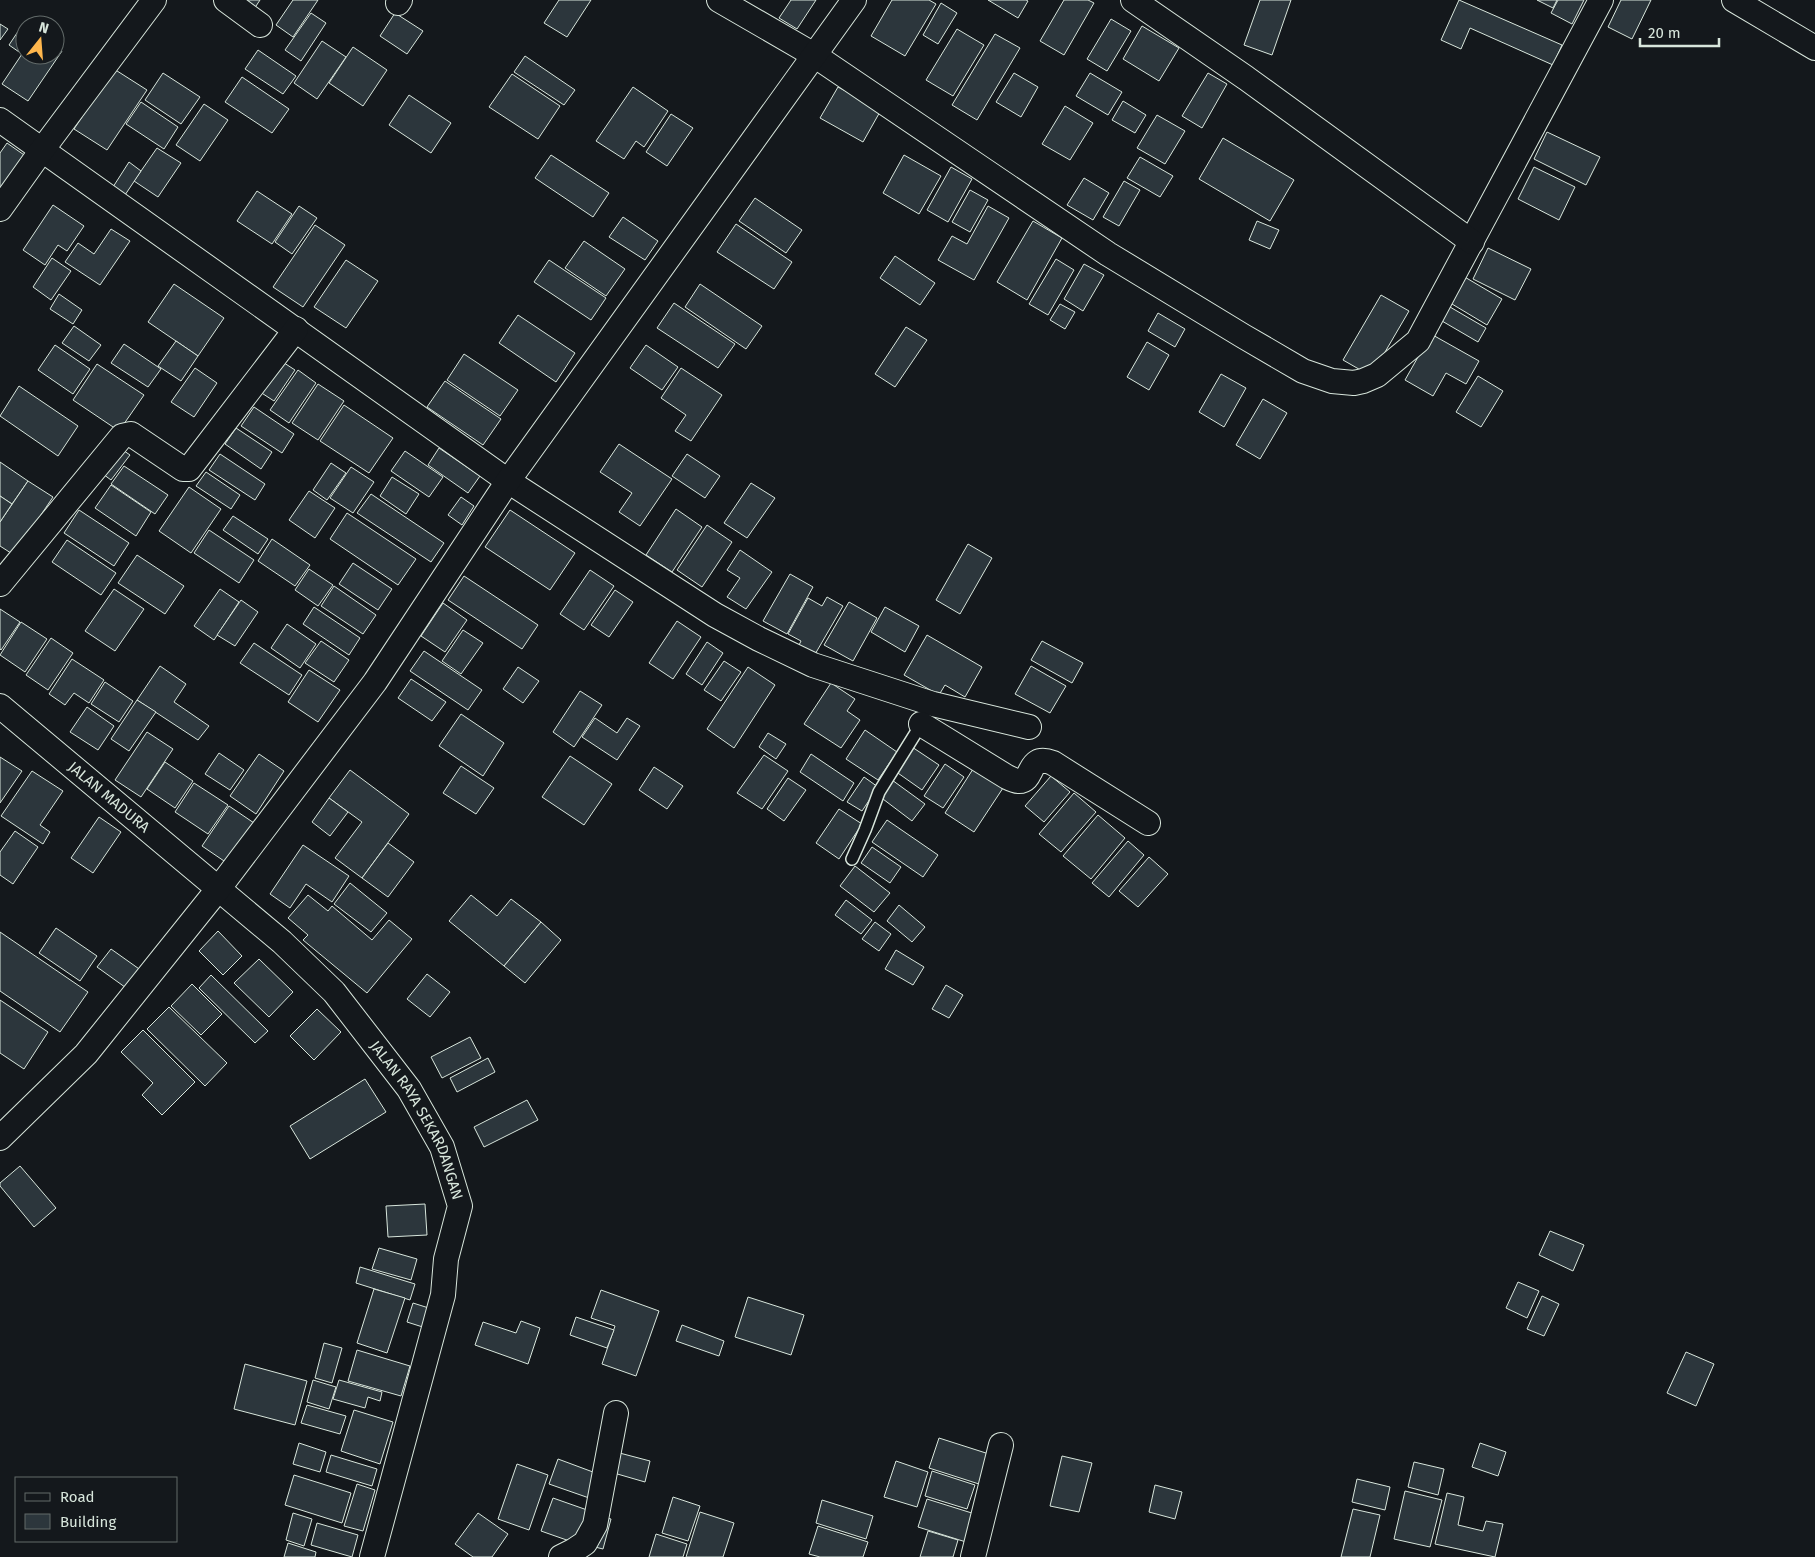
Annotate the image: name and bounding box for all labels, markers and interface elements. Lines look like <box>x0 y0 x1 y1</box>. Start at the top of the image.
north arrow <box>15 15 65 65</box>
scale bar <box>1640 15 1719 47</box>
text: N <box>37 19 51 38</box>
text: 20 m <box>1648 24 1681 42</box>
street label: JALAN MADURA <box>64 758 154 837</box>
street label: JALAN RAYA SEKARDANGAN <box>366 1037 467 1202</box>
legend <box>15 1477 178 1542</box>
text: Road <box>60 1488 95 1506</box>
text: Building <box>60 1513 116 1531</box>

